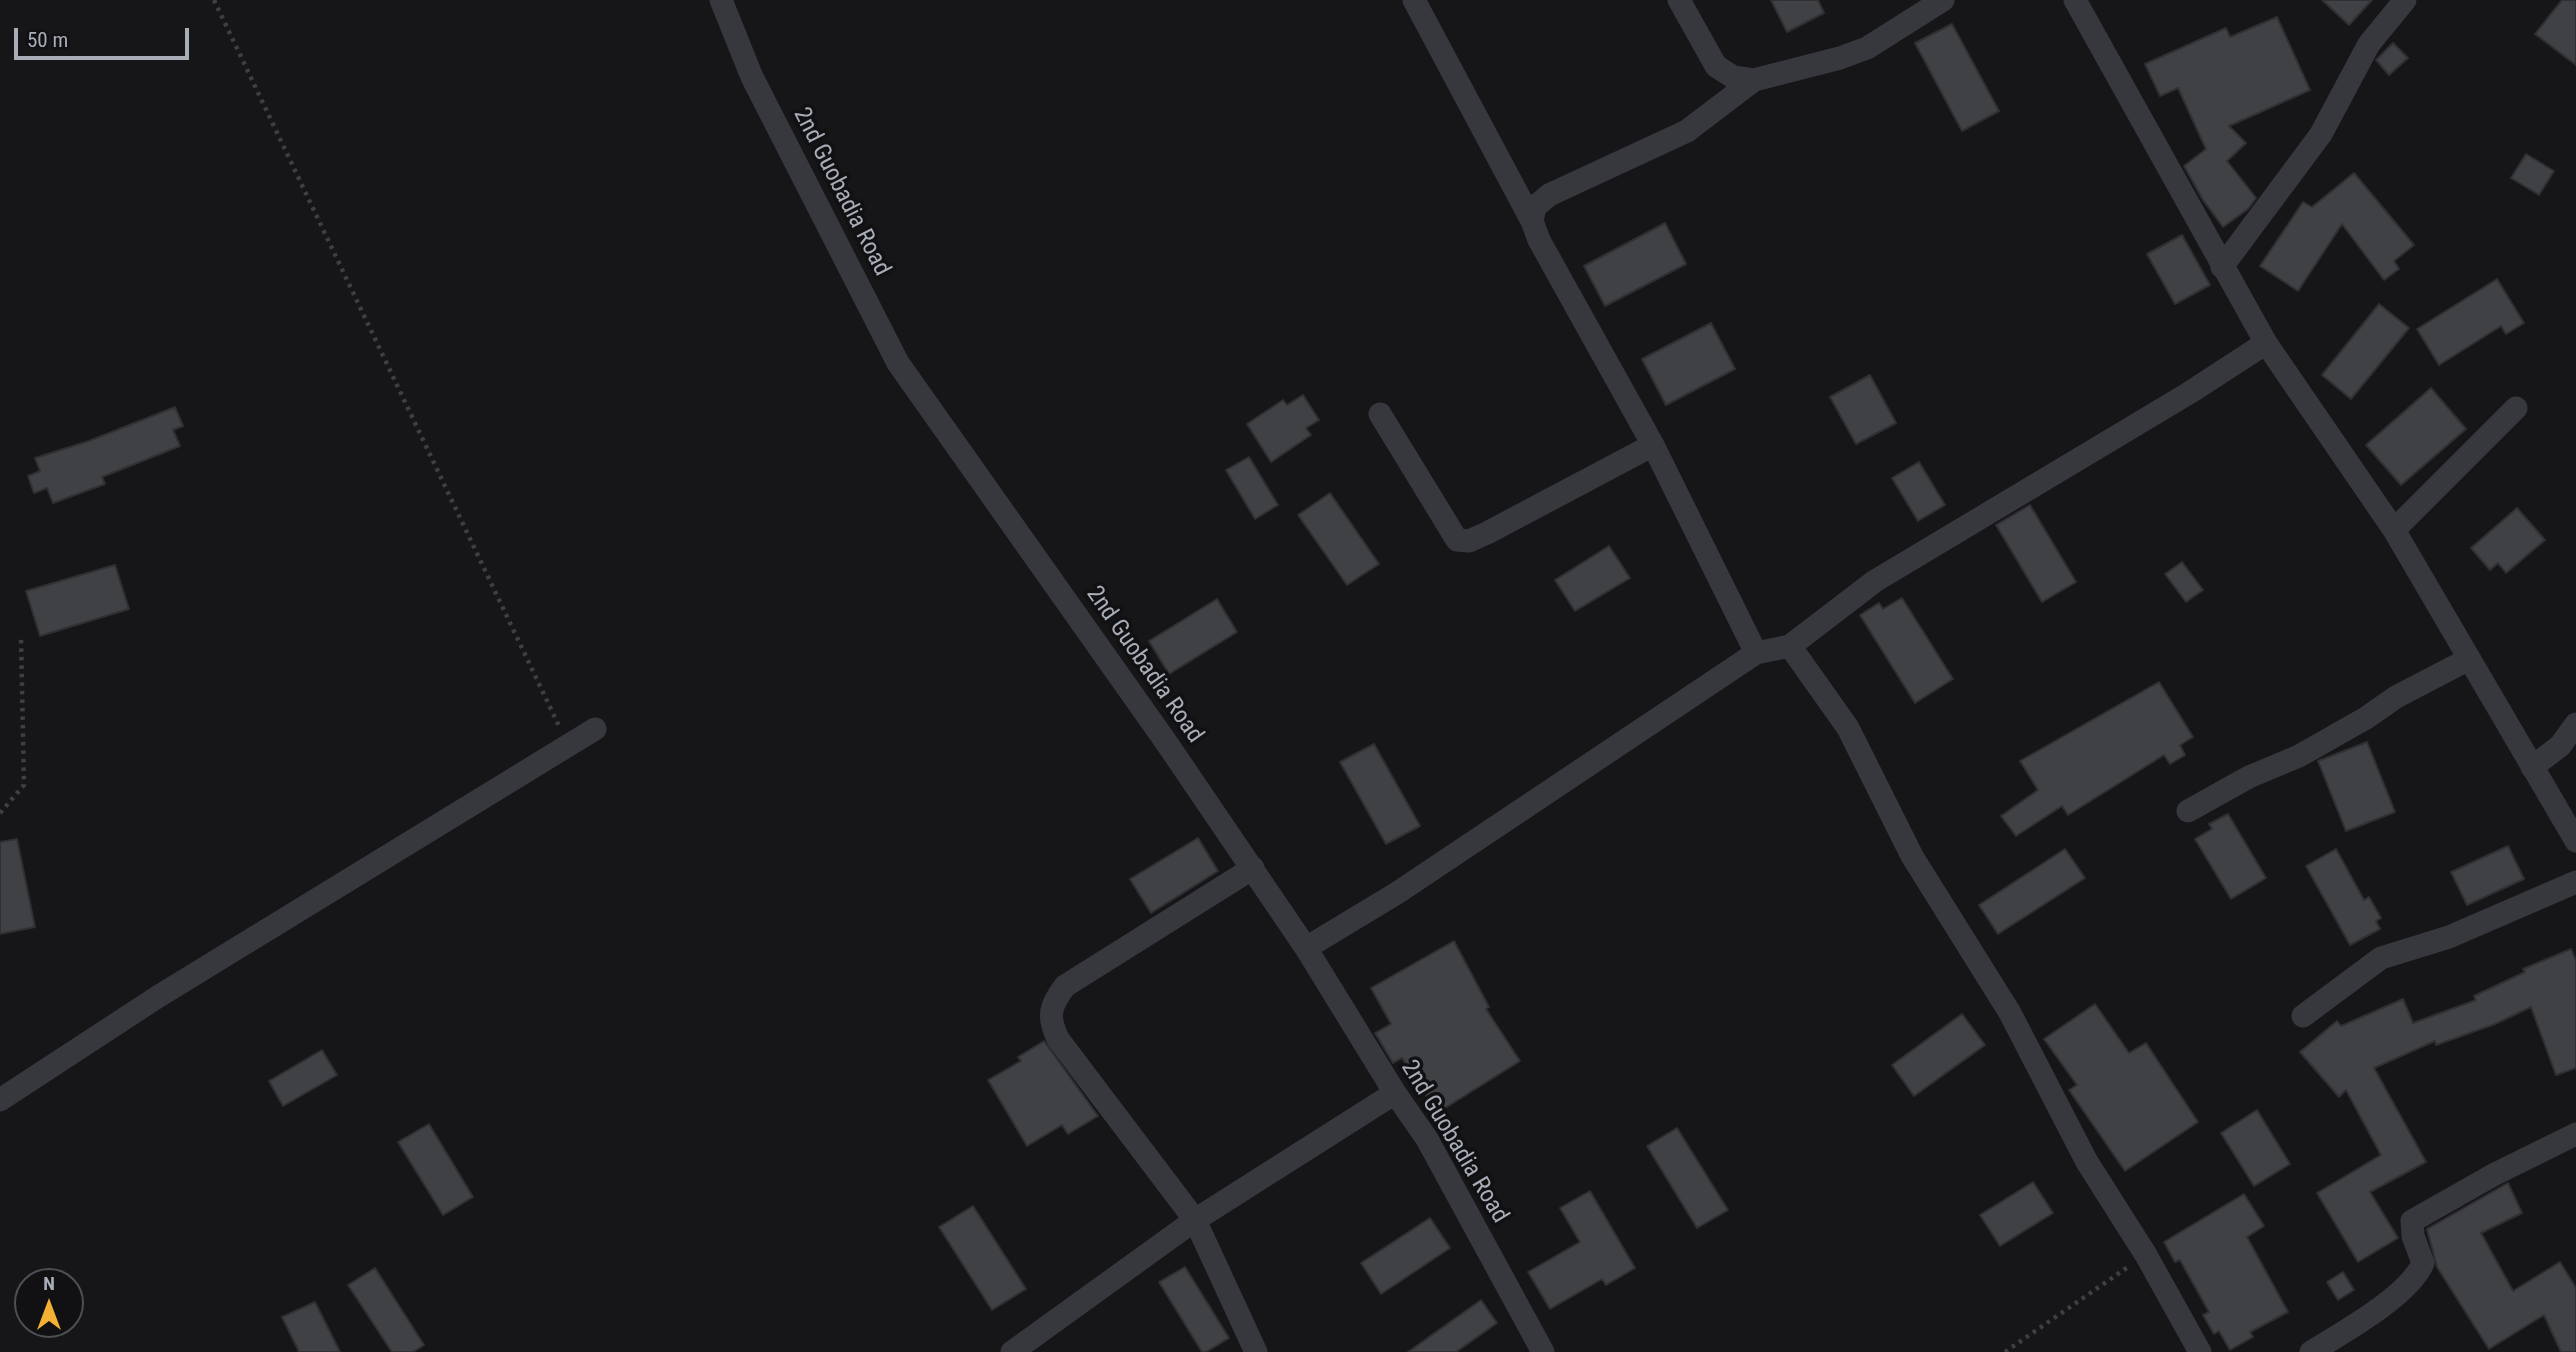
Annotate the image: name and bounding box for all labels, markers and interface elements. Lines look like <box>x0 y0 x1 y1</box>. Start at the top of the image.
scale bar <box>18 14 192 58</box>
text: 50 m <box>27 28 68 52</box>
street label: 2nd Guobadia Road <box>786 103 896 281</box>
street label: 2nd Guobadia Road <box>1079 581 1209 749</box>
street label: 2nd Guobadia Road <box>1394 1055 1514 1229</box>
north arrow <box>14 1268 84 1338</box>
text: N <box>43 1272 55 1295</box>

